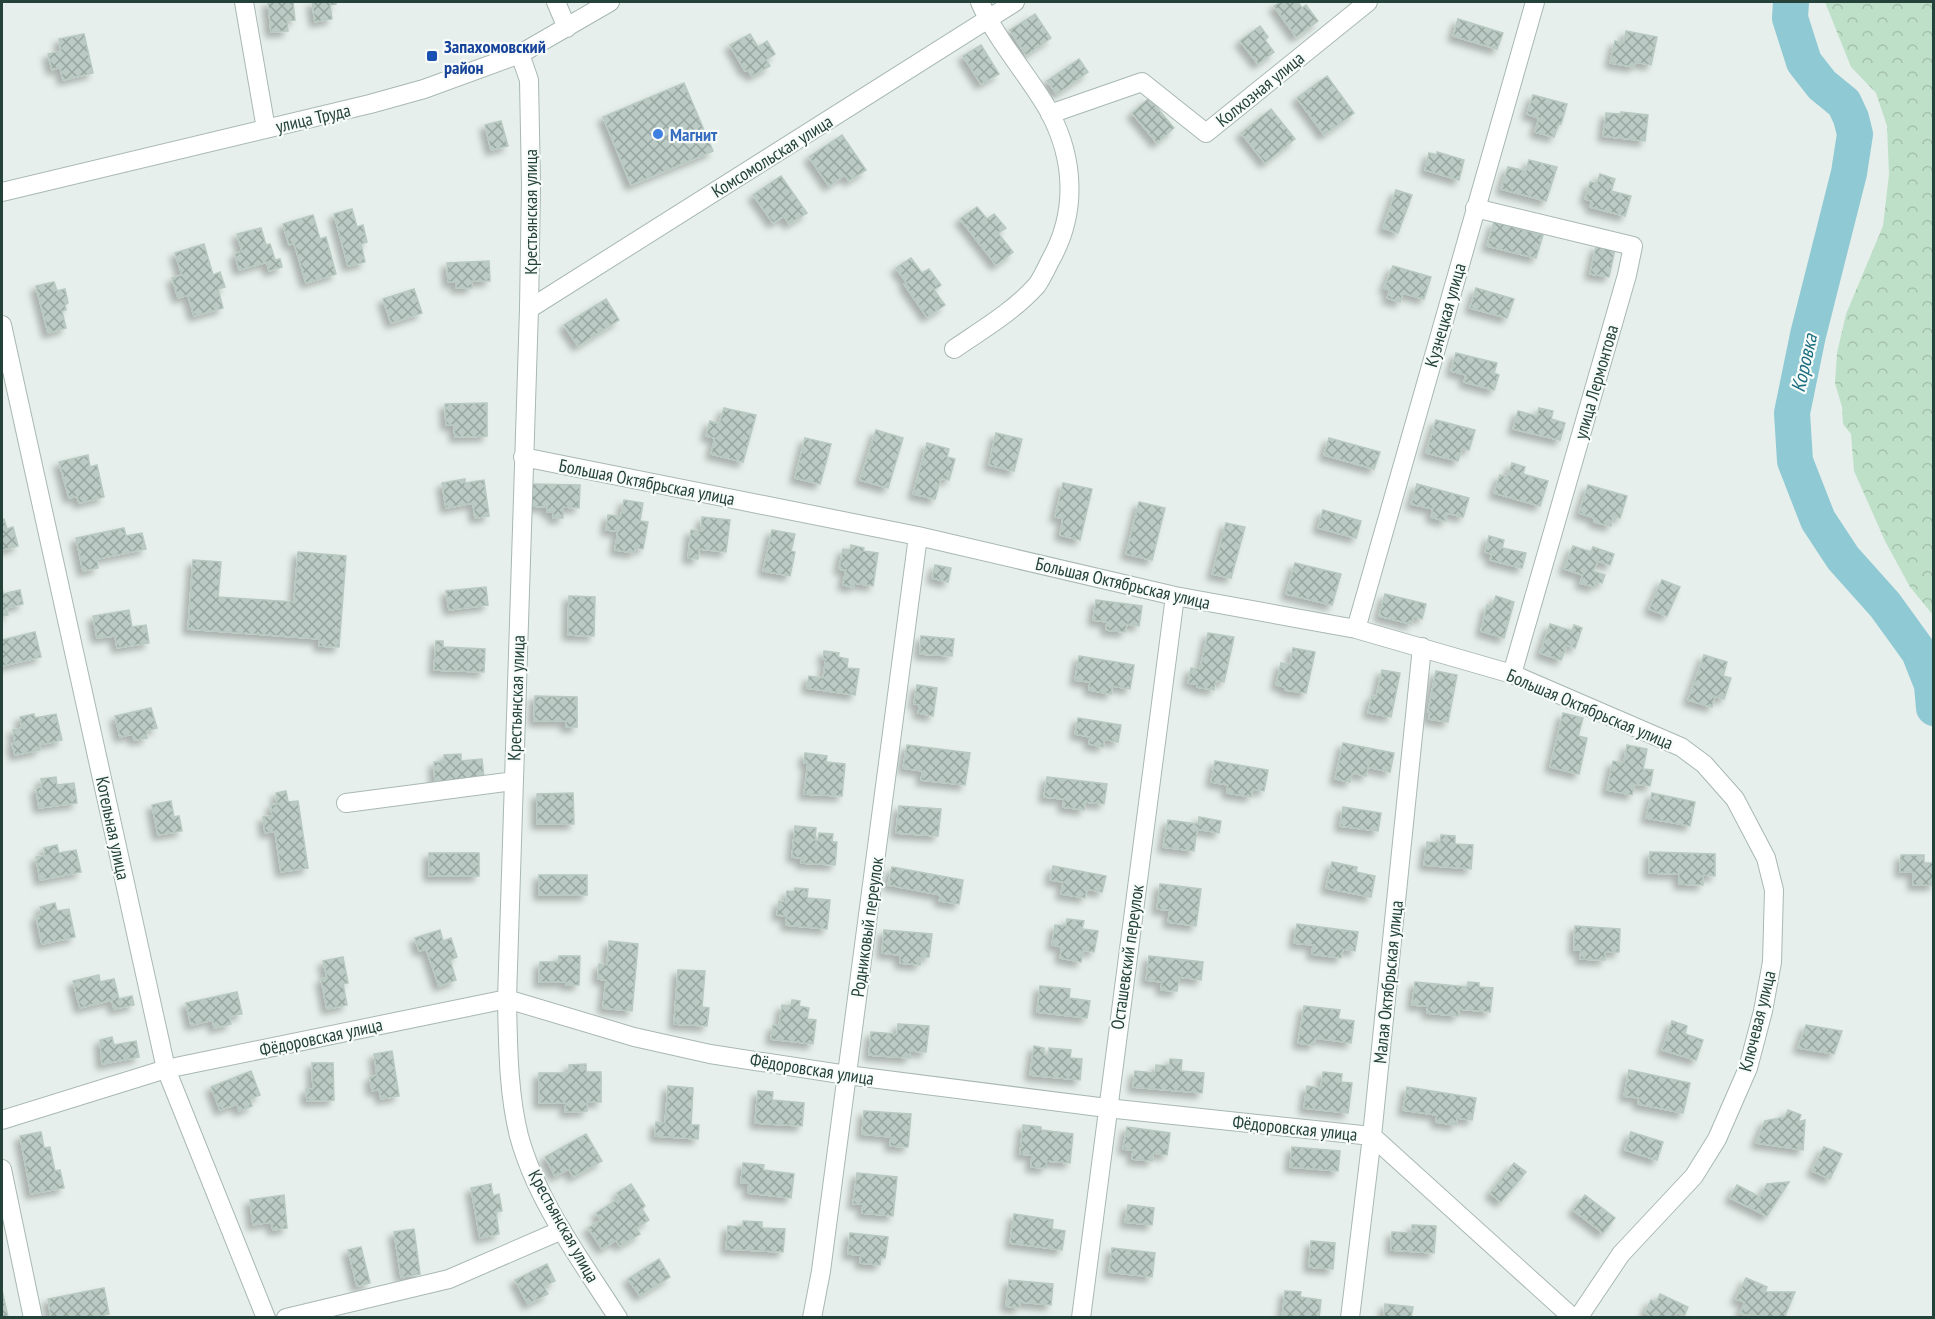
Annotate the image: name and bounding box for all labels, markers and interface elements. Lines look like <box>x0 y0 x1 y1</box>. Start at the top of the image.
place label: Запахомовский район <box>444 35 546 79</box>
street label: Колхозная улица <box>1211 46 1309 132</box>
marker: Запахомовский район <box>425 49 439 63</box>
street label: улица Труда <box>273 98 353 138</box>
street label: Комсомольская улица <box>707 110 837 202</box>
place label: Магнит <box>670 123 718 146</box>
marker: Магнит <box>651 127 665 141</box>
street label: Крестьянская улица <box>519 149 542 275</box>
street label: Кузнецкая улица <box>1419 260 1471 370</box>
street label: улица Лермонтова <box>1569 322 1623 442</box>
water label: Коровка <box>1785 331 1823 395</box>
street label: Большая Октябрьская улица <box>557 454 737 510</box>
street label: Большая Октябрьская улица <box>1033 552 1213 614</box>
street label: Крестьянская улица <box>502 635 530 761</box>
street label: Большая Октябрьская улица <box>1503 664 1677 754</box>
street label: Котельная улица <box>91 774 135 882</box>
street label: Родниковый переулок <box>846 856 888 998</box>
street label: Осташевский переулок <box>1105 883 1149 1031</box>
street label: Малая Октябрьская улица <box>1368 899 1408 1065</box>
street label: Ключевая улица <box>1733 968 1781 1074</box>
street label: Фёдоровская улица <box>257 1013 385 1061</box>
street label: Фёдоровская улица <box>748 1048 876 1090</box>
street label: Фёдоровская улица <box>1232 1110 1358 1146</box>
street label: Крестьянская улица <box>523 1165 605 1287</box>

